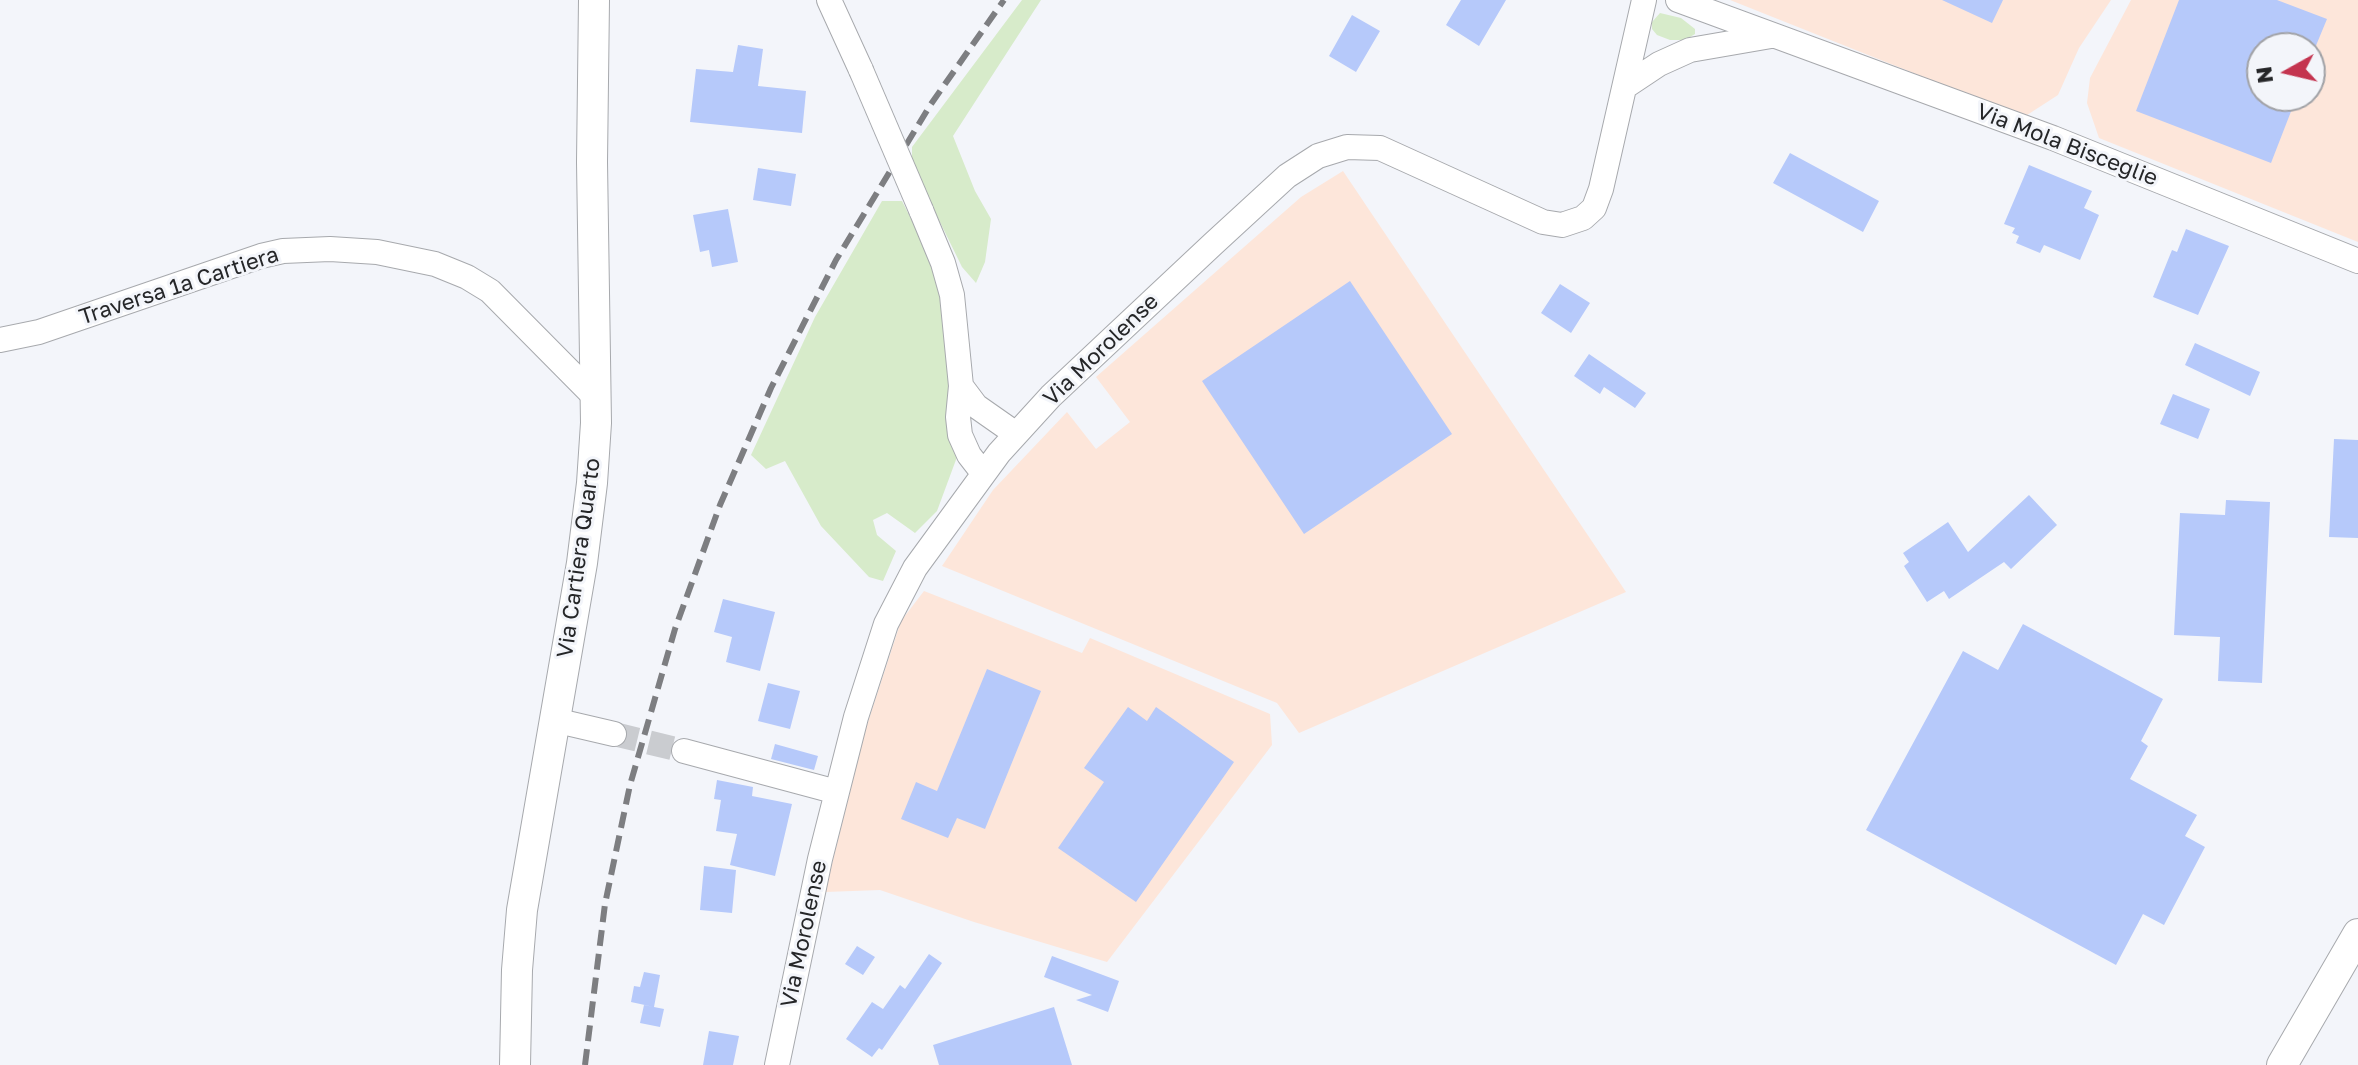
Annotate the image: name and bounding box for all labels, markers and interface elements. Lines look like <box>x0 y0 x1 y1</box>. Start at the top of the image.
north arrow <box>2246 32 2326 112</box>
text: N <box>2249 65 2278 85</box>
street label: Via Mola Bisceglie <box>1973 98 2161 192</box>
street label: Traversa 1ª Cartiera <box>76 241 282 331</box>
street label: Via Morolense <box>1038 288 1164 412</box>
street label: Via Cartiera Quarto <box>552 456 606 660</box>
street label: Via Morolense <box>776 858 832 1010</box>

